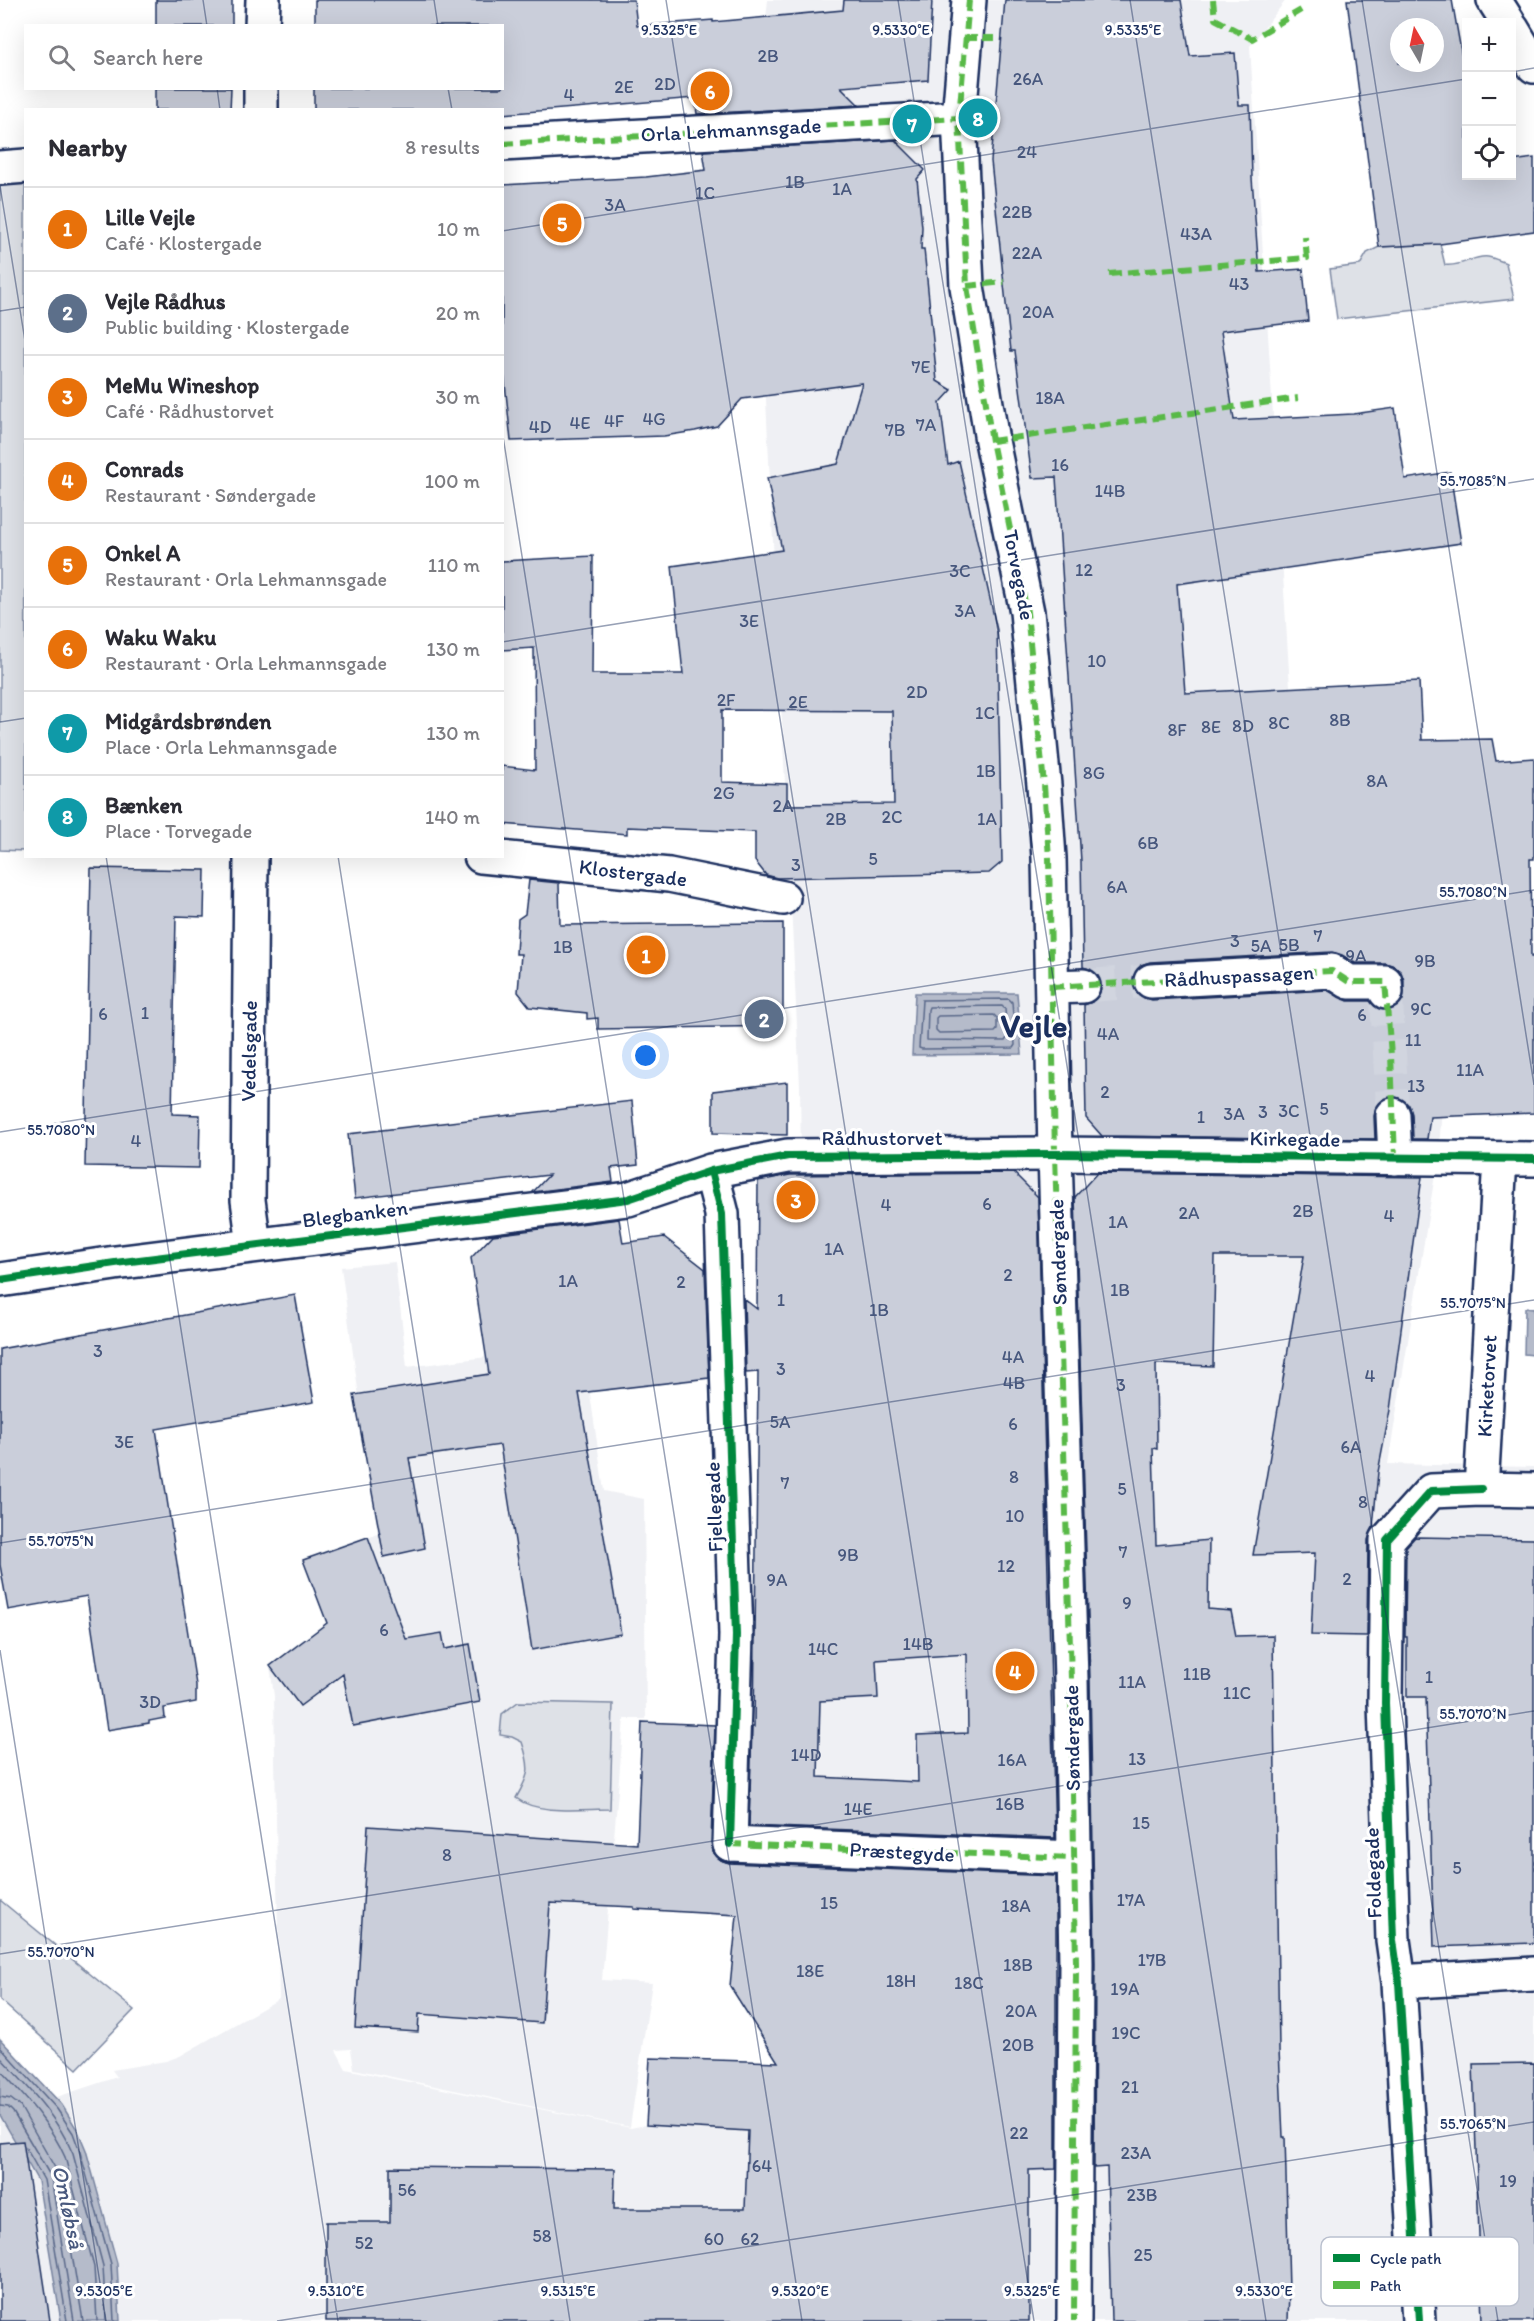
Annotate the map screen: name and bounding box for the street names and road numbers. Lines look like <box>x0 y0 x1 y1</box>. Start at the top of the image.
street label: Orla Lehmannsgade <box>640 112 822 147</box>
street label: Torvegade <box>998 528 1041 622</box>
street label: Klostergade <box>578 853 689 892</box>
street label: Rådhuspassagen <box>1163 959 1315 992</box>
street label: Vedelsgade <box>235 1000 262 1102</box>
street label: Rådhustorvet <box>821 1125 943 1150</box>
street label: Kirkegade <box>1249 1125 1341 1152</box>
street label: Blegbanken <box>301 1195 409 1232</box>
street label: Søndergade <box>1043 1198 1072 1306</box>
street label: Kirketorvet <box>1471 1334 1502 1438</box>
street label: Fjellegade <box>699 1461 728 1553</box>
street label: Søndergade <box>1058 1685 1085 1791</box>
street label: Foldegade <box>1358 1827 1387 1919</box>
street label: Præstegyde <box>849 1836 955 1867</box>

